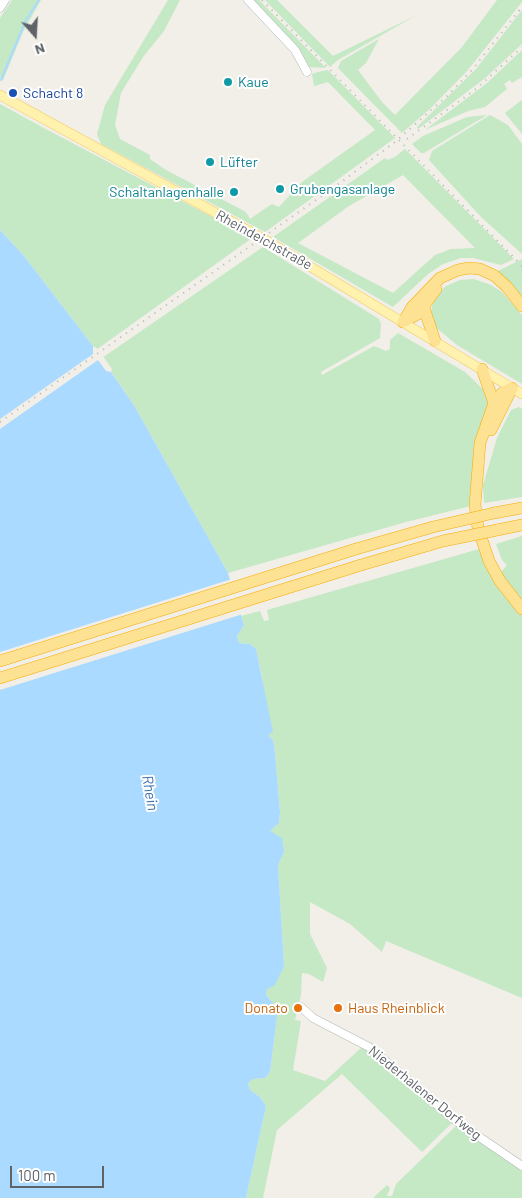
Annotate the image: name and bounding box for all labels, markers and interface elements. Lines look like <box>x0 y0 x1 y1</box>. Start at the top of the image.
north arrow <box>10 10 60 60</box>
text: N <box>33 40 47 59</box>
place label: Kaue <box>238 74 269 90</box>
marker: Kaue <box>222 76 234 88</box>
place label: Schacht 8 <box>23 85 83 101</box>
marker: Schacht 8 <box>7 87 19 99</box>
place label: Lüfter <box>220 154 258 170</box>
marker: Lüfter <box>204 156 216 168</box>
place label: Grubengasanlage <box>290 181 395 197</box>
marker: Grubengasanlage <box>274 183 286 195</box>
place label: Schaltanlagenhalle <box>109 184 224 200</box>
marker: Schaltanlagenhalle <box>228 186 240 198</box>
street label: Rheindeichstraße <box>213 207 315 273</box>
water label: Rhein <box>138 774 162 812</box>
place label: Donato <box>245 1000 288 1016</box>
place label: Haus Rheinblick <box>348 1000 445 1016</box>
marker: Donato <box>292 1002 304 1014</box>
marker: Haus Rheinblick <box>332 1002 344 1014</box>
street label: Niederhalener Dorfweg <box>365 1042 485 1144</box>
scale bar <box>12 1156 106 1188</box>
text: 100 m <box>18 1166 56 1184</box>

